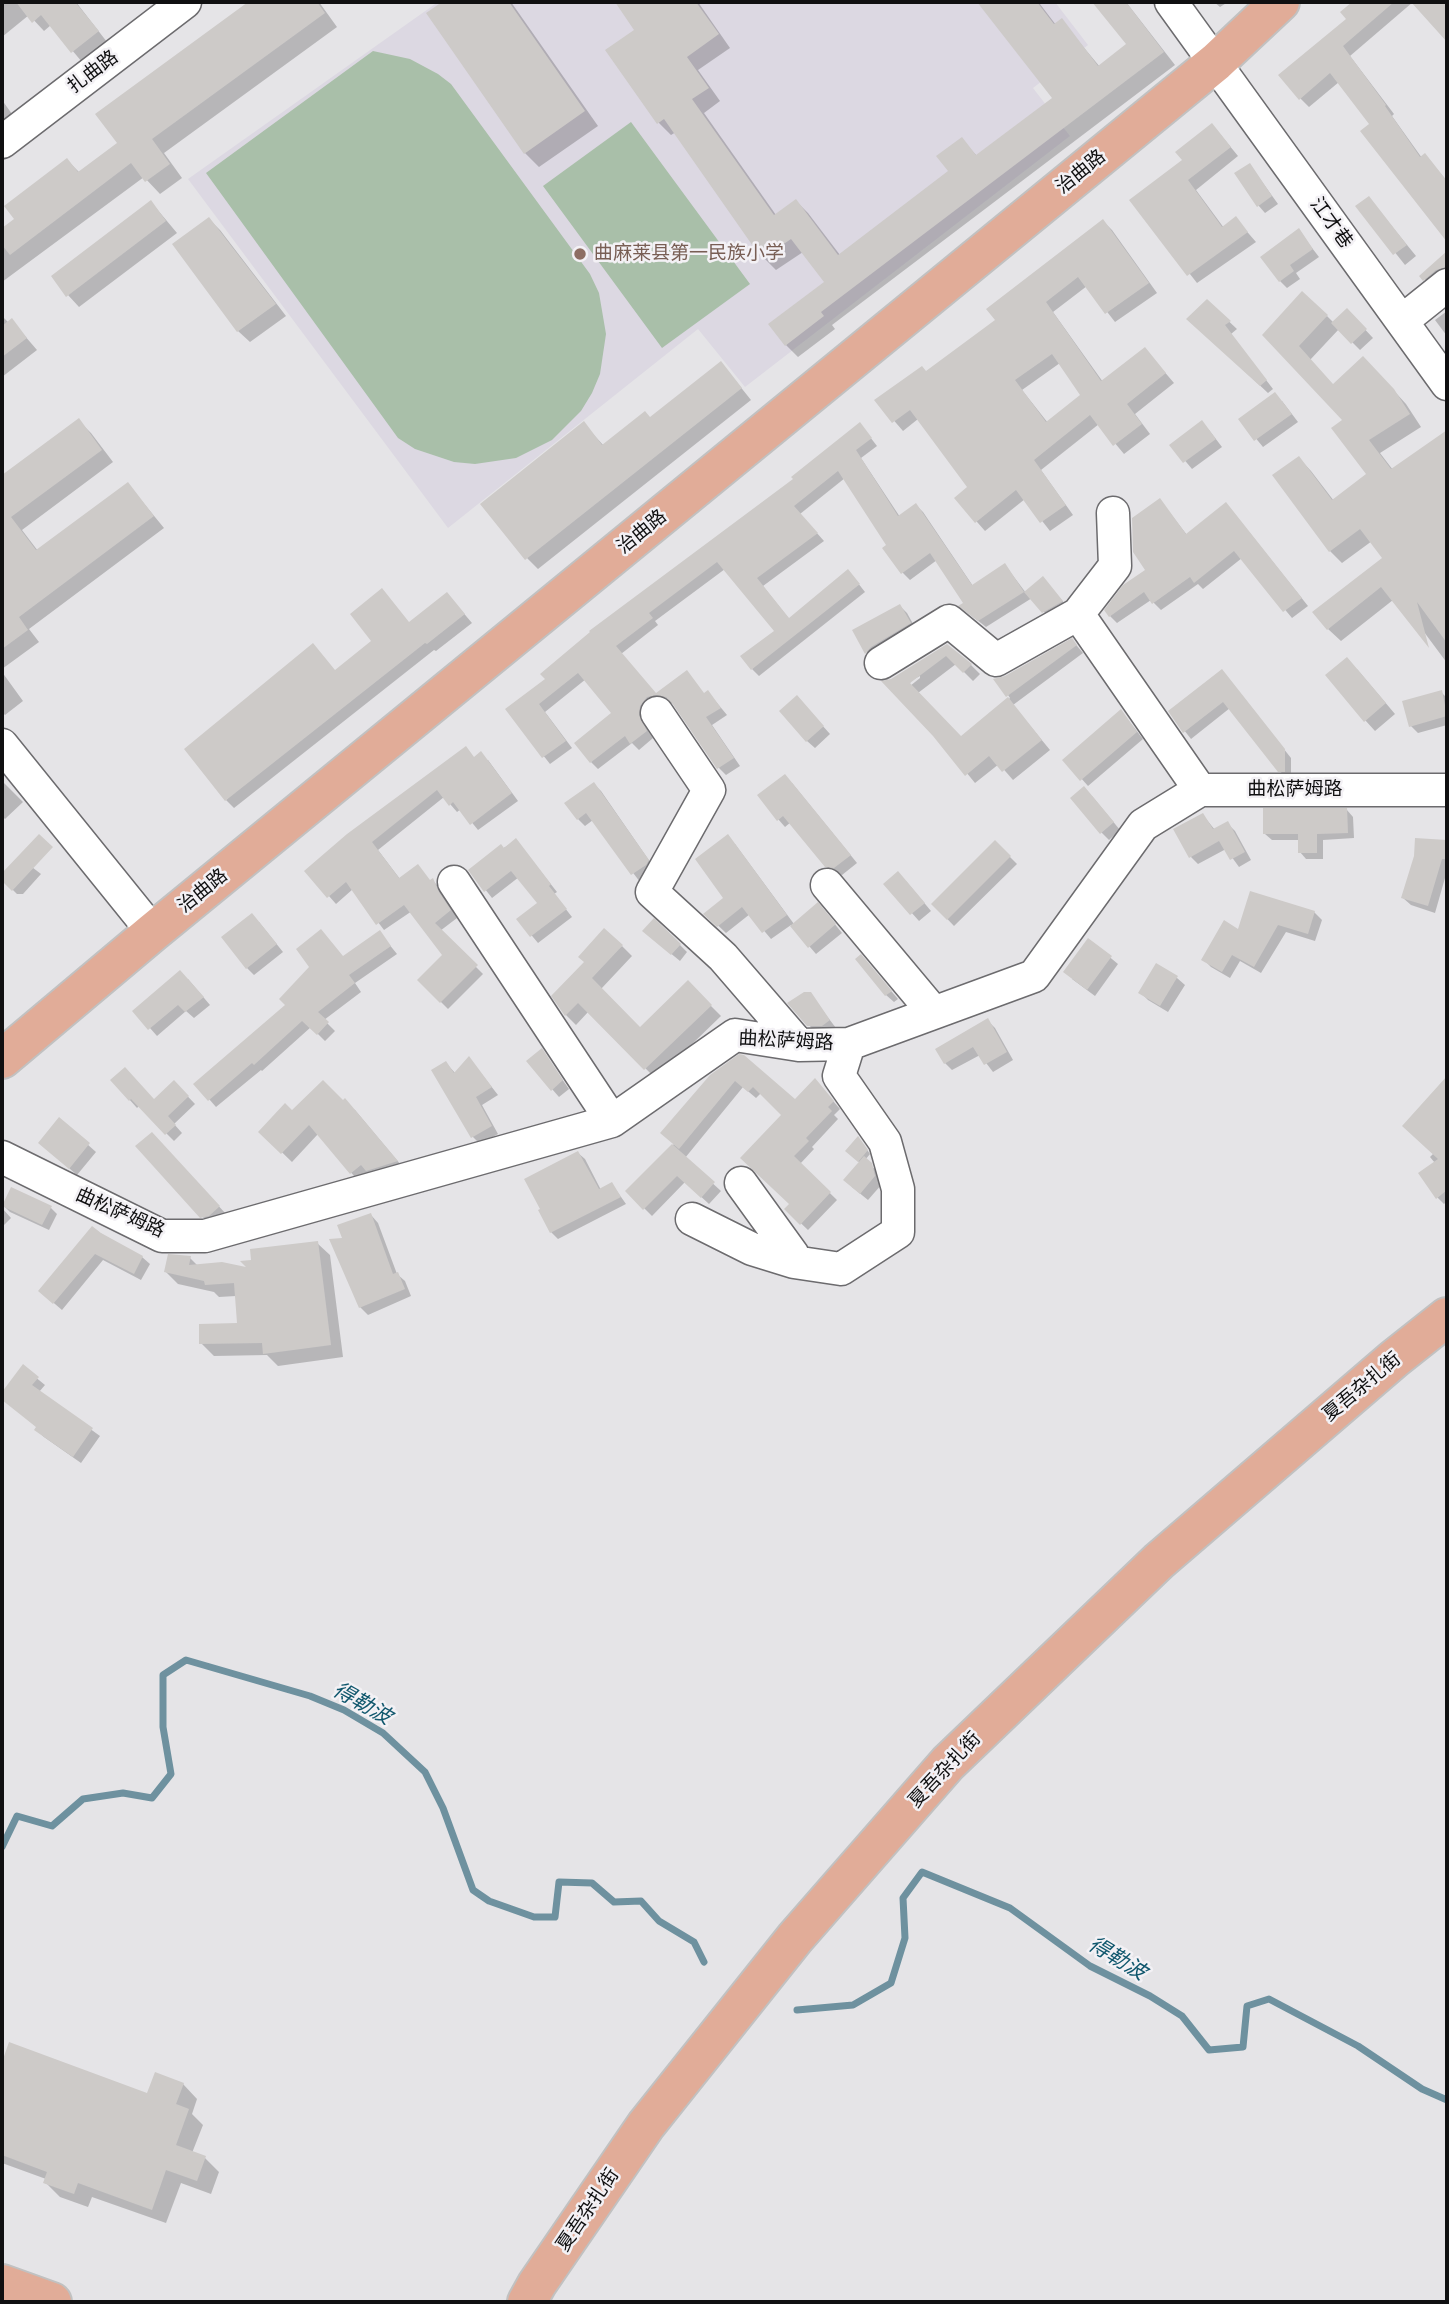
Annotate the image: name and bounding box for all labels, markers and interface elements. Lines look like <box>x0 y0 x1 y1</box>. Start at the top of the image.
street label: 扎曲路 <box>63 46 123 98</box>
street label: 治曲路 <box>1052 145 1110 199</box>
street label: 江才巷 <box>1305 193 1357 253</box>
place label: 曲麻莱县第一民族小学 <box>594 243 784 265</box>
marker: 曲麻莱县第一民族小学 <box>572 246 588 262</box>
street label: 治曲路 <box>613 505 671 559</box>
street label: 曲松萨姆路 <box>1248 779 1342 801</box>
street label: 治曲路 <box>174 864 232 918</box>
street label: 曲松萨姆路 <box>738 1027 834 1055</box>
street label: 曲松萨姆路 <box>72 1183 168 1243</box>
street label: 夏吾杂扎街 <box>1318 1348 1406 1426</box>
water label: 得勒波 <box>328 1678 396 1730</box>
street label: 夏吾杂扎街 <box>904 1727 986 1813</box>
water label: 得勒波 <box>1084 1932 1150 1986</box>
street label: 夏吾杂扎街 <box>552 2164 624 2256</box>

